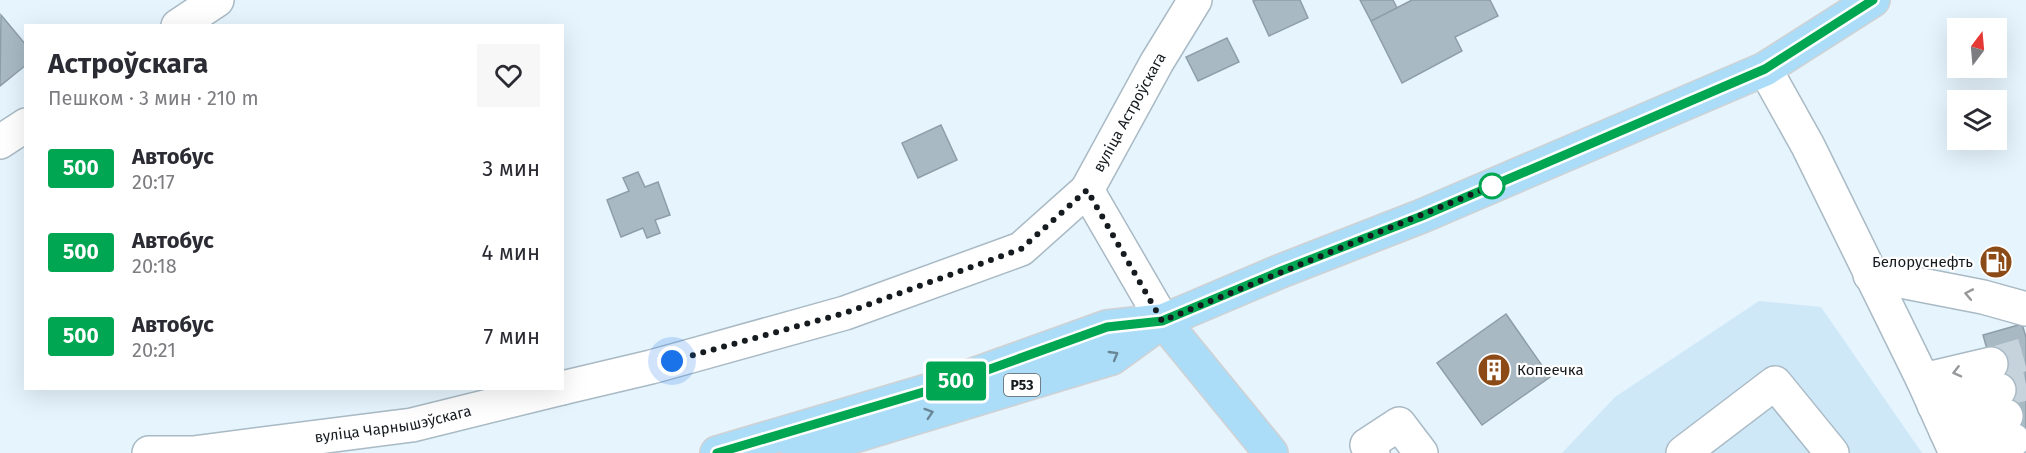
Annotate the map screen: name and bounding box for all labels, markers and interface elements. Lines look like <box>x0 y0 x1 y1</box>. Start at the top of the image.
north arrow <box>1947 18 2007 78</box>
map controls <box>1947 18 2007 150</box>
button: heart <box>477 44 540 107</box>
text: Астроўскага <box>48 47 208 80</box>
street label: вуліца Астроўскага <box>1090 49 1170 175</box>
text: Пешком · 3 мин · 210 m <box>48 86 259 110</box>
button: layers <box>1947 90 2007 150</box>
text: Автобус <box>132 143 214 170</box>
text: 500 <box>63 155 99 181</box>
text: 3 мин <box>482 155 540 182</box>
text: 20:17 <box>132 170 175 194</box>
unlabelled marker <box>1479 173 1505 199</box>
text: Автобус <box>132 227 214 254</box>
text: 500 <box>63 239 99 265</box>
text: 4 мин <box>481 239 540 266</box>
fuel station icon: Белоруснефть <box>1978 244 2014 280</box>
place label: Белоруснефть <box>1872 253 1973 271</box>
text: 20:18 <box>132 254 177 278</box>
one-way arrow <box>1965 288 1975 301</box>
text: Автобус <box>132 311 214 338</box>
text: 500 <box>63 323 99 349</box>
text: 7 мин <box>483 323 540 350</box>
text: 20:21 <box>132 338 176 362</box>
your location <box>657 346 687 376</box>
one-way arrow <box>1108 351 1119 362</box>
building icon: Копеечка <box>1476 352 1512 388</box>
place label: Копеечка <box>1517 361 1584 379</box>
line badge: 500 <box>922 362 990 400</box>
one-way arrow <box>1952 365 1962 378</box>
text: 500 <box>938 368 974 394</box>
road number: Р53 <box>1004 374 1040 396</box>
street label: вуліца Чарнышэўскага <box>313 402 473 446</box>
one-way arrow <box>923 408 934 420</box>

